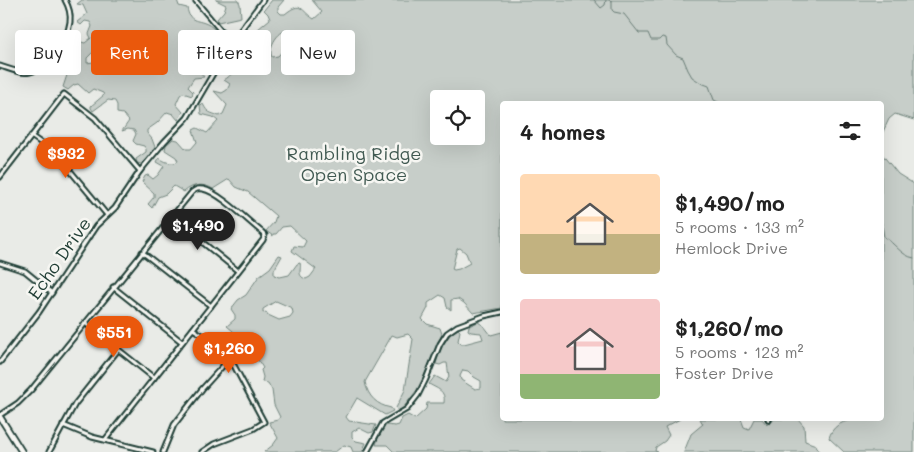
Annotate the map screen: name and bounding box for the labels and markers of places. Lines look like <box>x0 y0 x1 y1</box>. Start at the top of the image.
pin: $932 <box>36 136 96 179</box>
pin: $1,490 <box>157 208 239 251</box>
pin: $551 <box>84 316 144 358</box>
pin: $1,260 <box>188 332 270 374</box>

